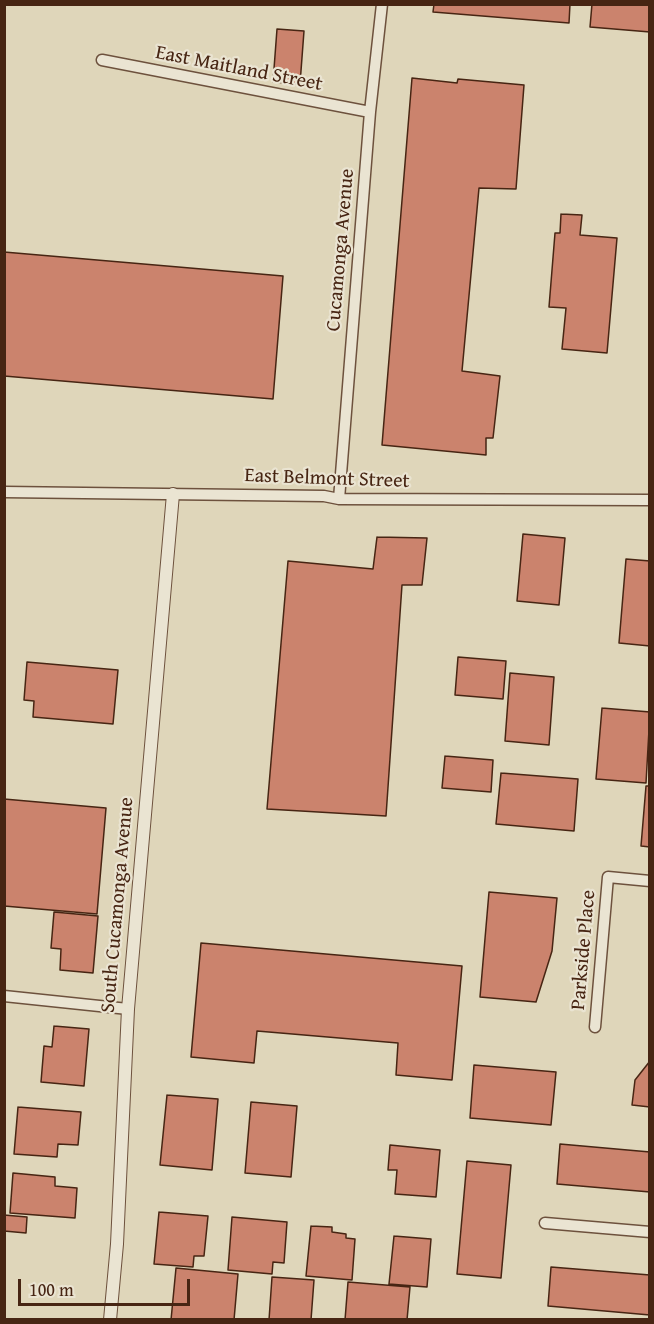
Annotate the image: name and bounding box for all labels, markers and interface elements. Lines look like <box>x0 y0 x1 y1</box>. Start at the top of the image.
street label: East Maitland Street <box>154 41 324 97</box>
street label: Cucamonga Avenue <box>322 168 360 332</box>
street label: East Belmont Street <box>244 464 410 494</box>
street label: South Cucamonga Avenue <box>97 796 139 1014</box>
street label: Parkside Place <box>567 889 601 1011</box>
scale bar <box>21 1267 194 1305</box>
text: 100 m <box>29 1276 74 1303</box>

